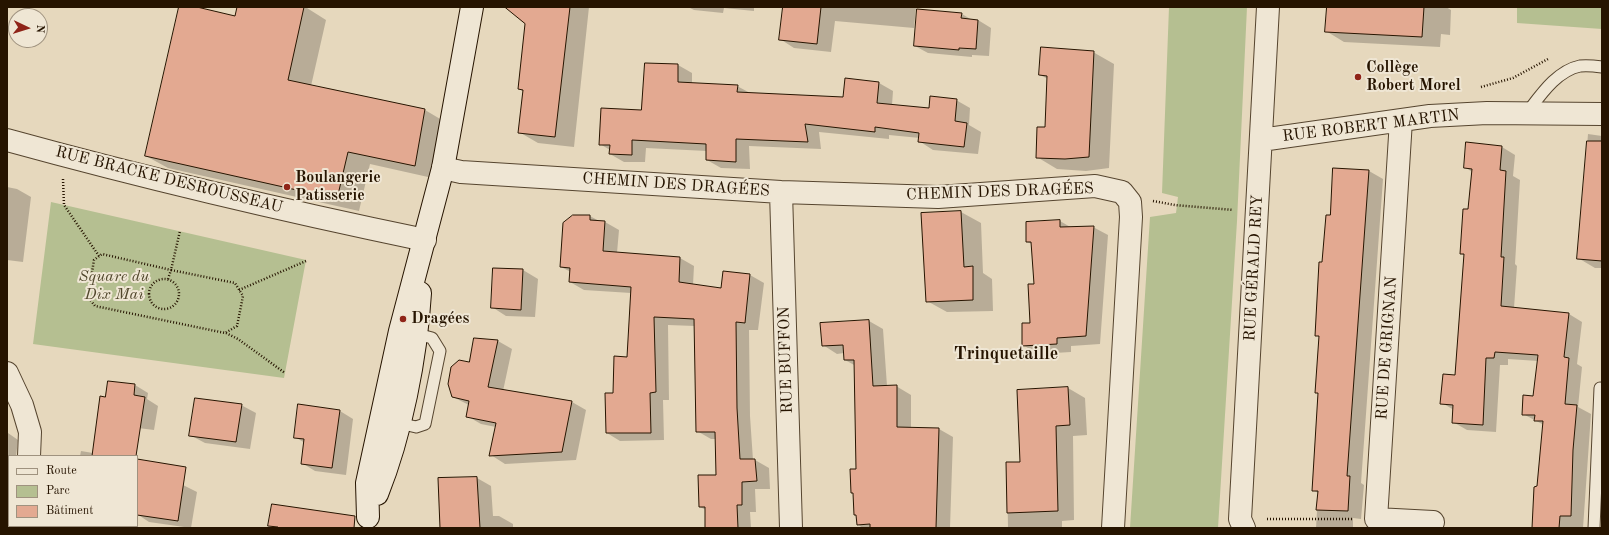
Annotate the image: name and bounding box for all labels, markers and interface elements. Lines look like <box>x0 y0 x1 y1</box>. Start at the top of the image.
north arrow <box>8 8 48 48</box>
text: N <box>34 24 45 33</box>
place label: Collège Robert Morel <box>1366 58 1461 96</box>
marker: Collège Robert Morel <box>1353 72 1363 82</box>
street label: RUE ROBERT MARTIN <box>1281 106 1461 146</box>
street label: RUE BRACKE DESROUSSEAU <box>53 142 285 218</box>
place label: Boulangerie Patisserie <box>295 168 381 206</box>
street label: CHEMIN DES DRAGÉES <box>582 169 770 201</box>
street label: CHEMIN DES DRAGÉES <box>906 179 1094 205</box>
marker: Boulangerie Patisserie <box>282 182 292 192</box>
street label: RUE GÉRALD REY <box>1241 194 1267 342</box>
park label: Square du Dix Mai <box>79 267 149 305</box>
street label: RUE DE GRIGNAN <box>1372 275 1402 421</box>
street label: RUE BUFFON <box>775 306 797 414</box>
place label: Dragées <box>411 309 469 329</box>
marker: Dragées <box>398 314 408 324</box>
district label: Trinquetaille <box>954 343 1058 365</box>
legend <box>8 455 138 527</box>
text: Route <box>46 465 77 477</box>
text: Parc <box>46 485 70 497</box>
text: Bâtiment <box>46 505 93 517</box>

